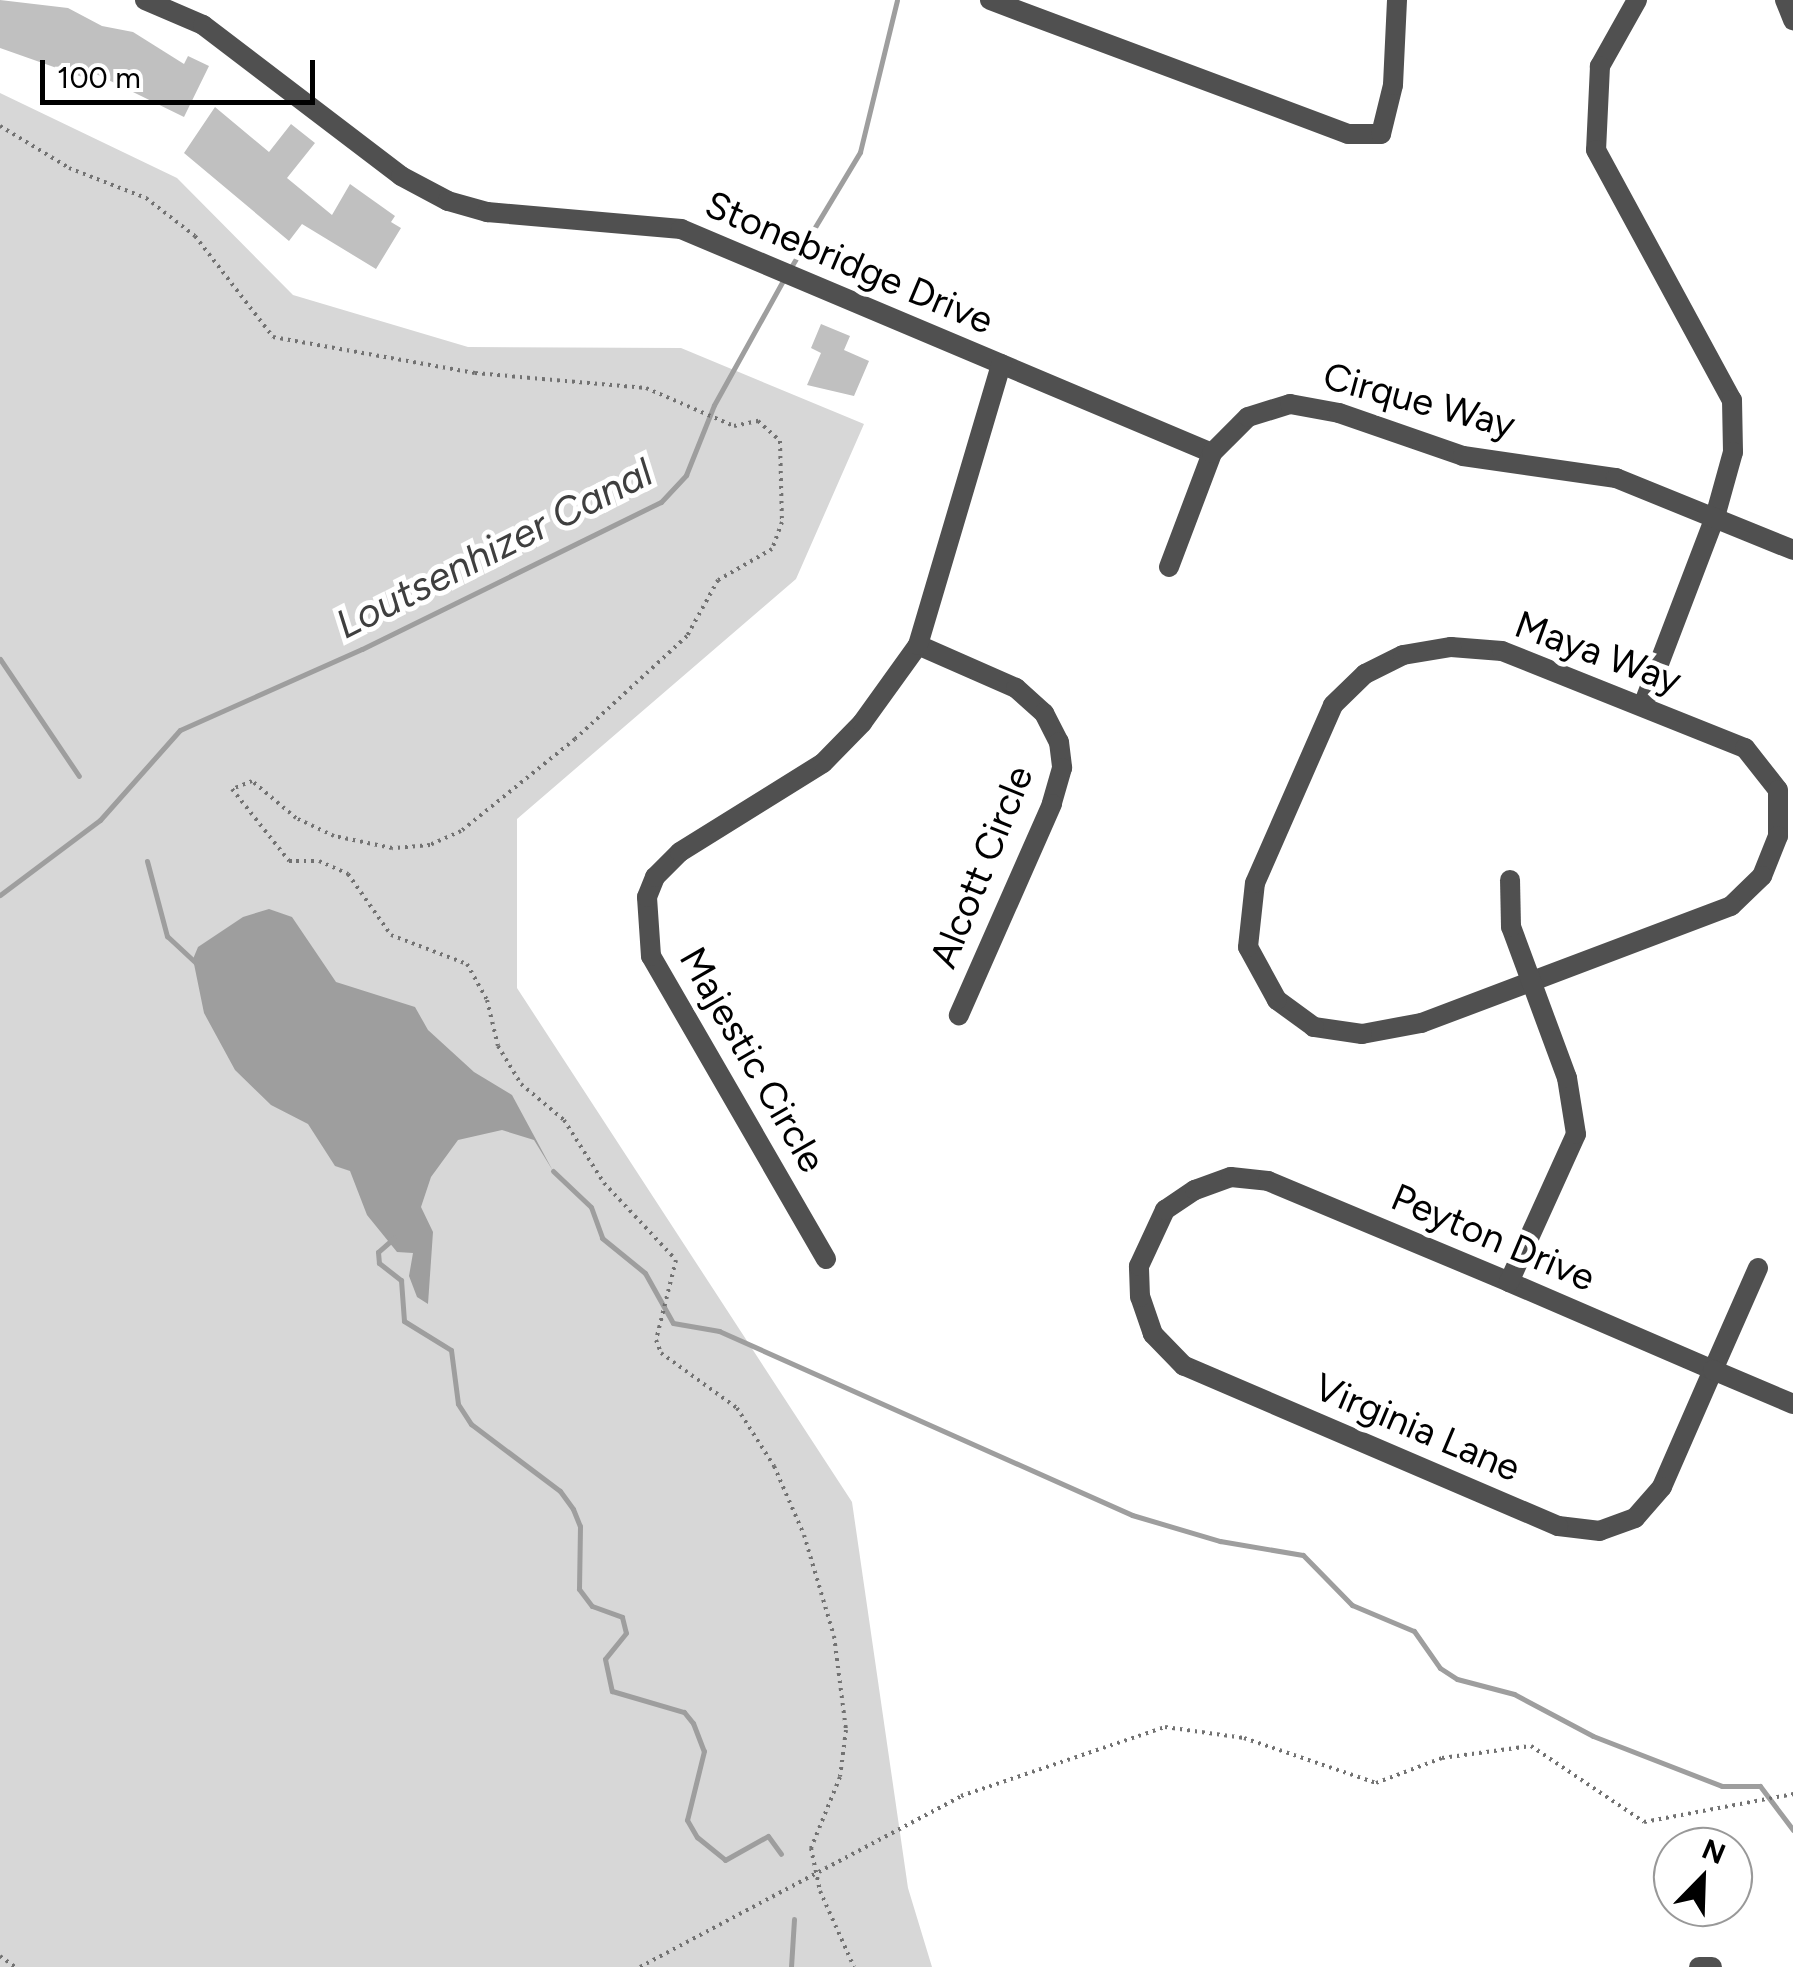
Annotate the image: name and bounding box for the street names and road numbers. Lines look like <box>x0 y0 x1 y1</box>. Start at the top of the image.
street label: Stonebridge Drive <box>698 182 1000 344</box>
street label: Cirque Way <box>1318 354 1520 448</box>
street label: Maya Way <box>1509 602 1687 704</box>
street label: Alcott Circle <box>921 759 1043 975</box>
street label: Majestic Circle <box>669 939 835 1181</box>
street label: Peyton Drive <box>1384 1175 1602 1301</box>
street label: Virginia Lane <box>1307 1364 1527 1492</box>

